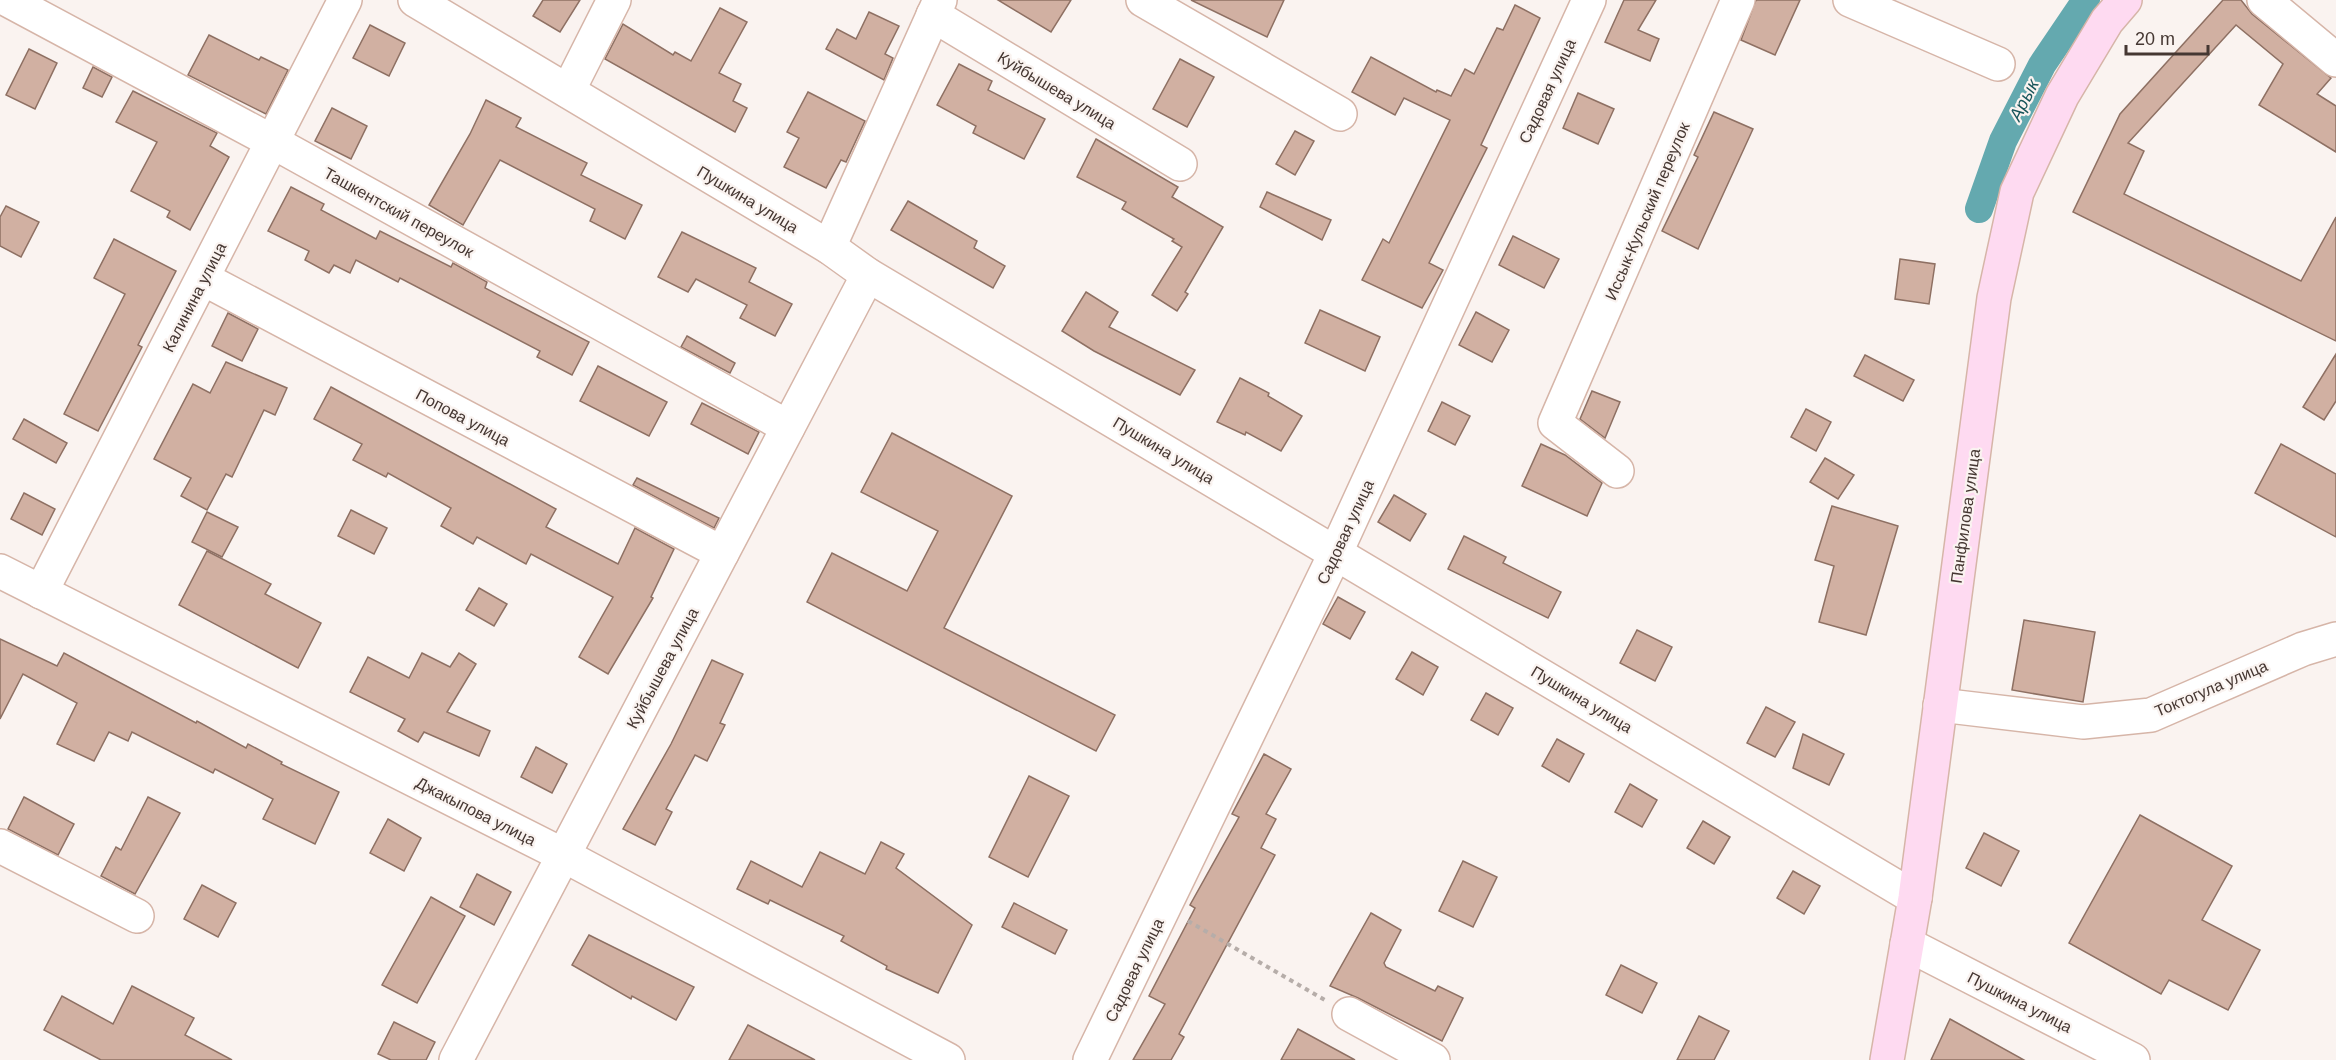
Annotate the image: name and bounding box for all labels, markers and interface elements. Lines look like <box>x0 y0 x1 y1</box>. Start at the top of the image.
scale bar <box>2126 18 2208 56</box>
text: 20 m <box>2135 29 2175 49</box>
street label: Садовая улица <box>1516 36 1579 146</box>
street label: Куйбышева улица <box>995 49 1119 132</box>
water label: Арык <box>2005 75 2044 125</box>
street label: Иссык-Кульский переулок <box>1602 119 1693 303</box>
street label: Пушкина улица <box>694 163 801 236</box>
street label: Ташкентский переулок <box>321 164 477 261</box>
street label: Калинина улица <box>160 240 229 355</box>
street label: Попова улица <box>413 386 513 449</box>
street label: Пушкина улица <box>1110 414 1217 487</box>
street label: Панфилова улица <box>1948 448 1983 584</box>
street label: Садовая улица <box>1314 477 1377 587</box>
street label: Куйбышева улица <box>623 605 702 732</box>
street label: Токтогула улица <box>2152 657 2270 720</box>
street label: Пушкина улица <box>1528 663 1635 736</box>
street label: Джакыпова улица <box>413 774 539 849</box>
street label: Садовая улица <box>1102 916 1167 1025</box>
street label: Пушкина улица <box>1965 969 2075 1036</box>

